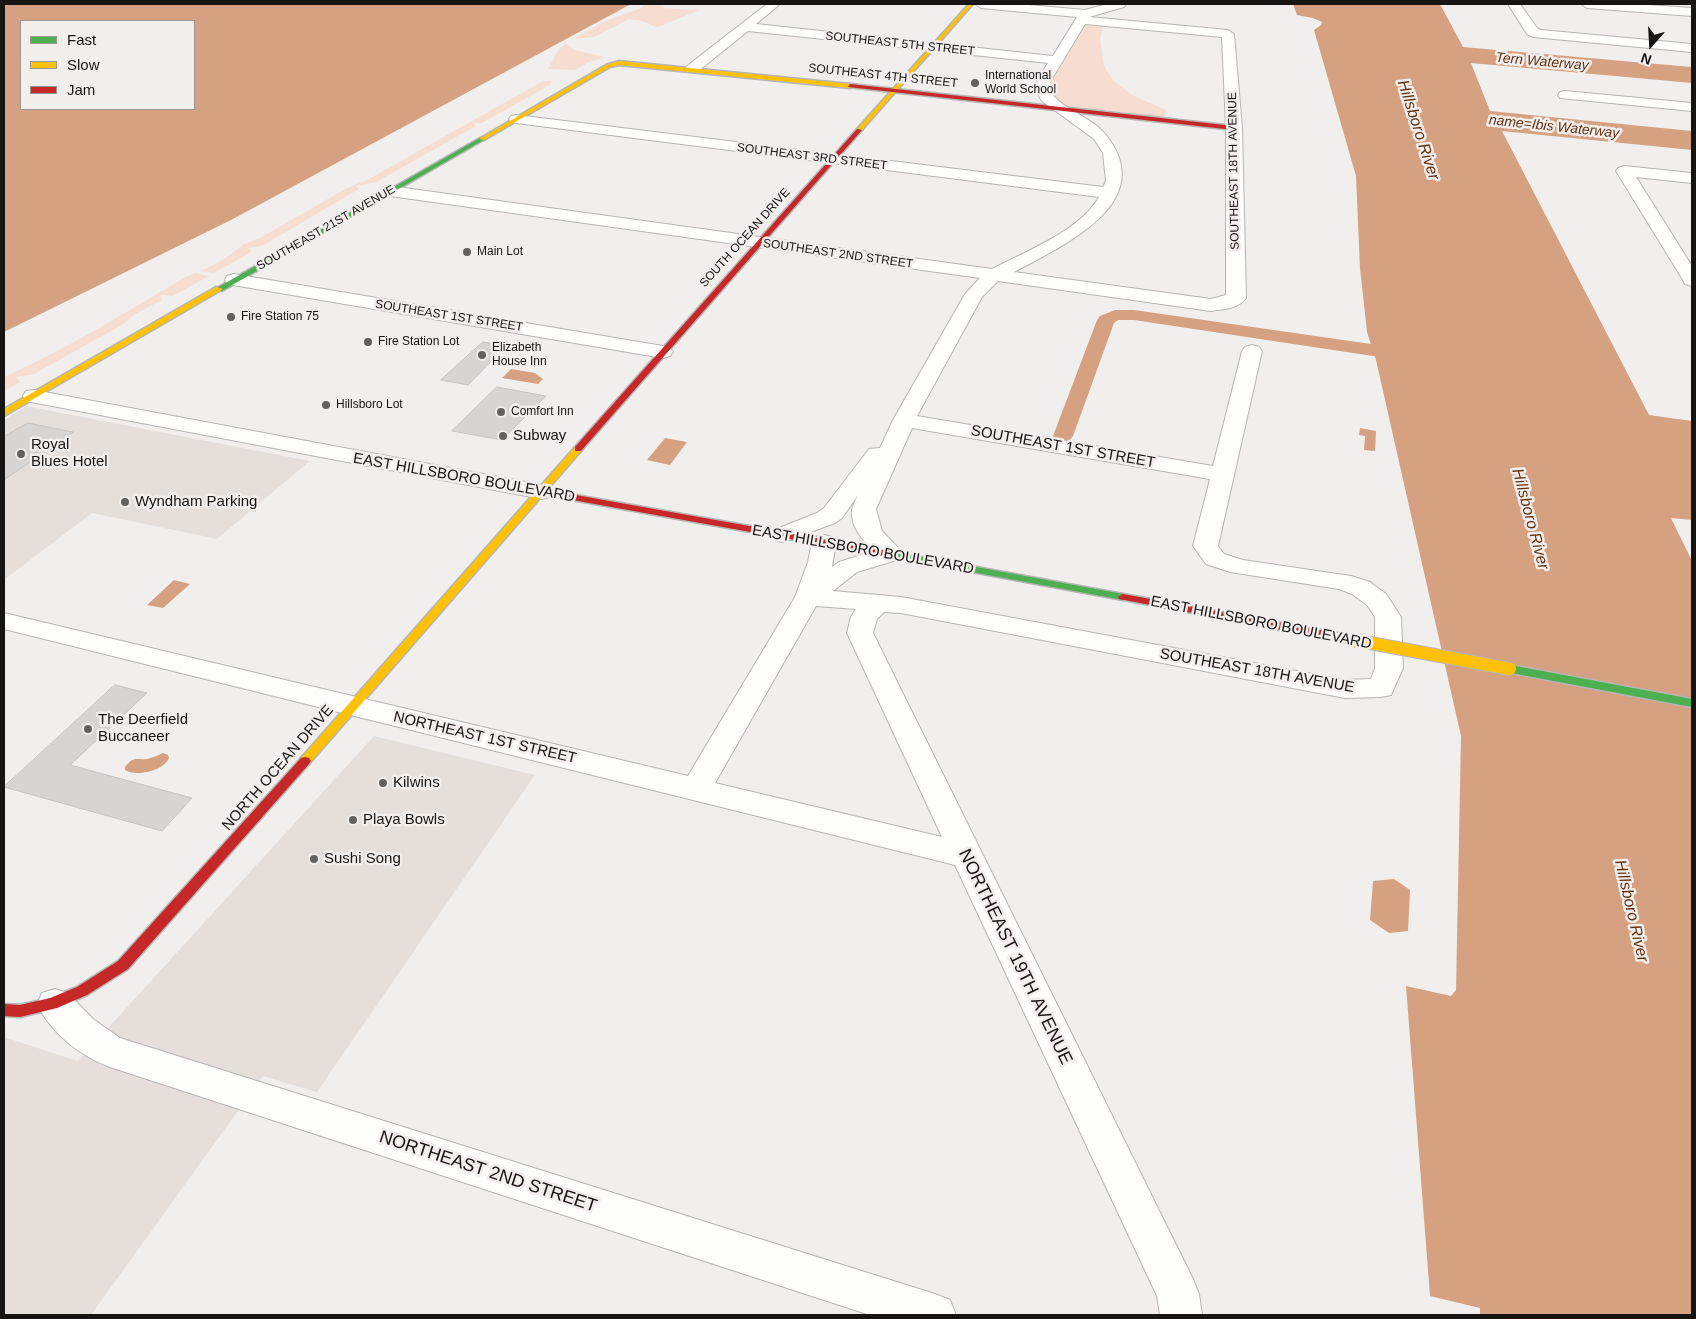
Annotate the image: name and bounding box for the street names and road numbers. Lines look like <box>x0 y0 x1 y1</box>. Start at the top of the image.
street label: SOUTHEAST 5TH STREET <box>825 29 975 59</box>
street label: SOUTHEAST 4TH STREET <box>808 61 958 91</box>
street label: SOUTHEAST 18TH AVENUE <box>1225 92 1243 250</box>
street label: SOUTHEAST 3RD STREET <box>736 141 888 173</box>
street label: SOUTHEAST 21ST AVENUE <box>254 182 398 274</box>
street label: SOUTH OCEAN DRIVE <box>697 186 793 290</box>
street label: SOUTHEAST 2ND STREET <box>762 236 914 272</box>
street label: SOUTHEAST 1ST STREET <box>374 297 524 335</box>
street label: SOUTHEAST 1ST STREET <box>970 422 1156 472</box>
street label: EAST HILLSBORO BOULEVARD <box>352 450 576 506</box>
street label: EAST HILLSBORO BOULEVARD <box>751 522 975 578</box>
street label: EAST HILLSBORO BOULEVARD <box>1149 593 1373 653</box>
street label: SOUTHEAST 18TH AVENUE <box>1158 645 1356 697</box>
street label: NORTH OCEAN DRIVE <box>219 702 337 834</box>
street label: NORTHEAST 1ST STREET <box>392 708 578 768</box>
street label: NORTHEAST 19TH AVENUE <box>953 846 1077 1068</box>
street label: NORTHEAST 2ND STREET <box>376 1127 600 1217</box>

